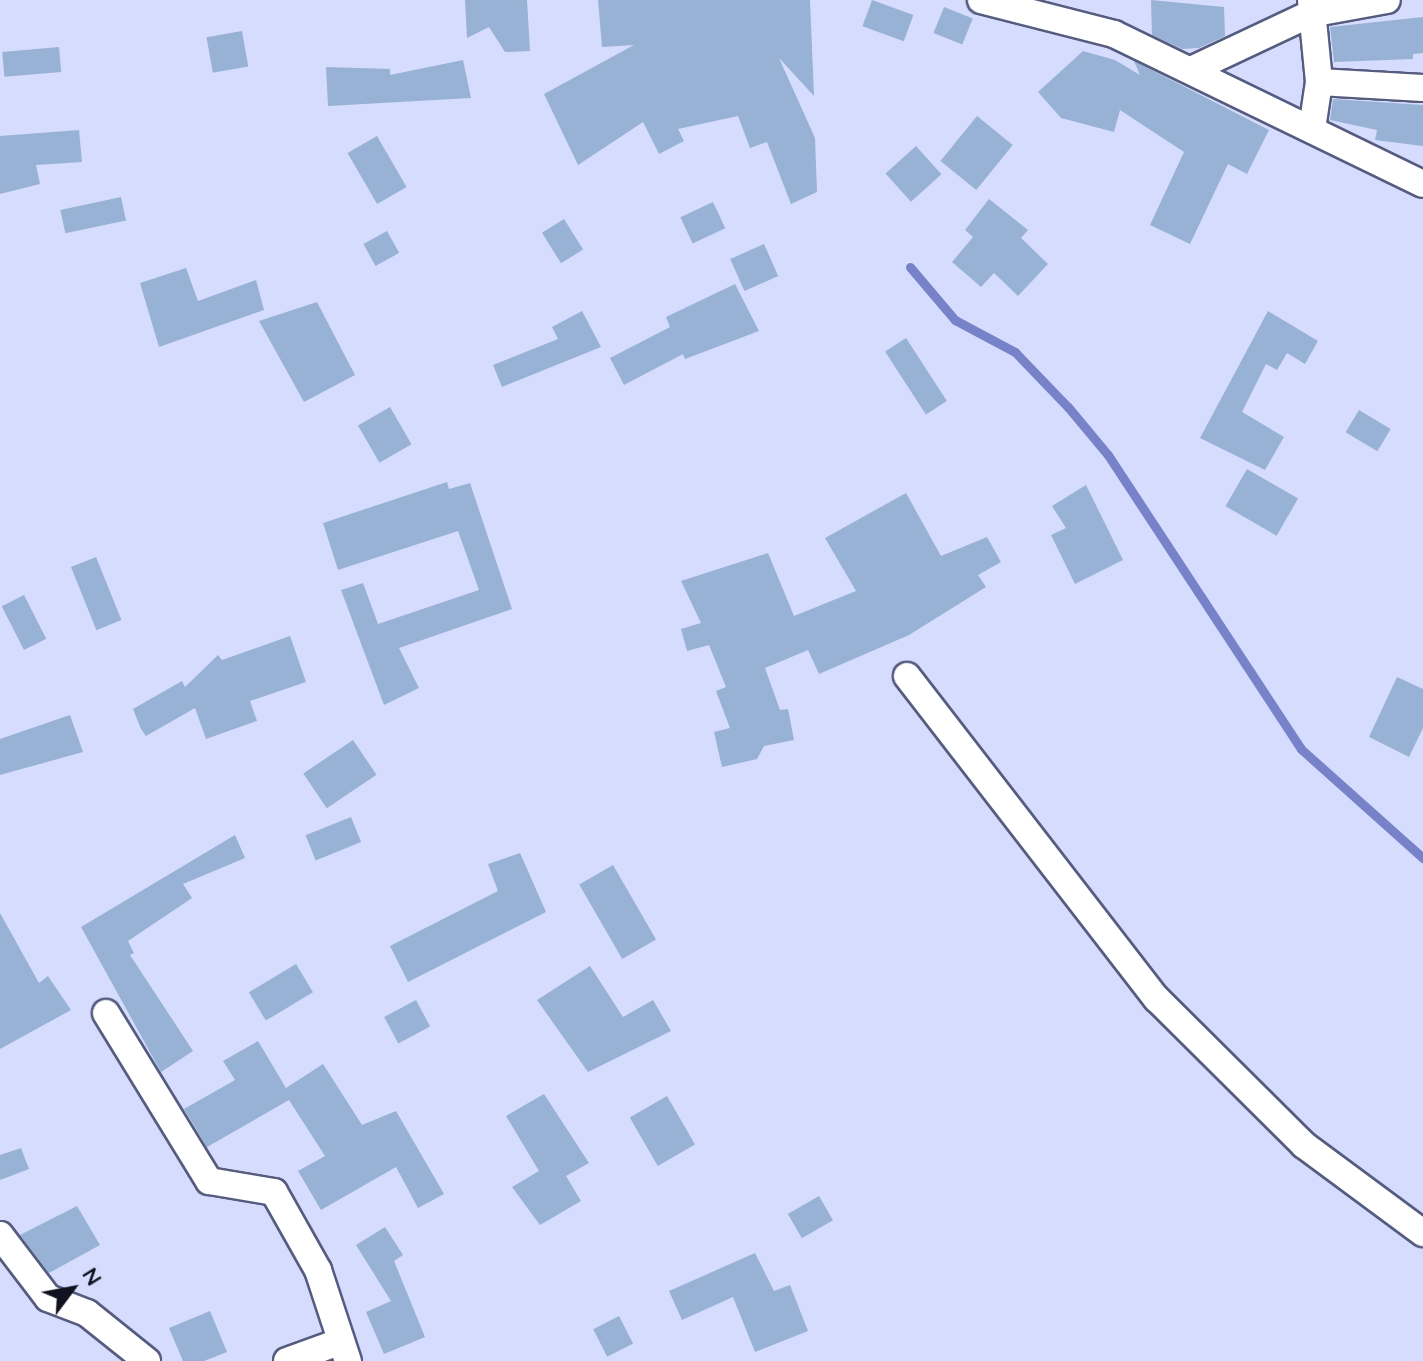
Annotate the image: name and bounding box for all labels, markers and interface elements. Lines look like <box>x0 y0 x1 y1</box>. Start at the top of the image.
north arrow <box>32 1249 112 1329</box>
text: N <box>76 1262 109 1291</box>

